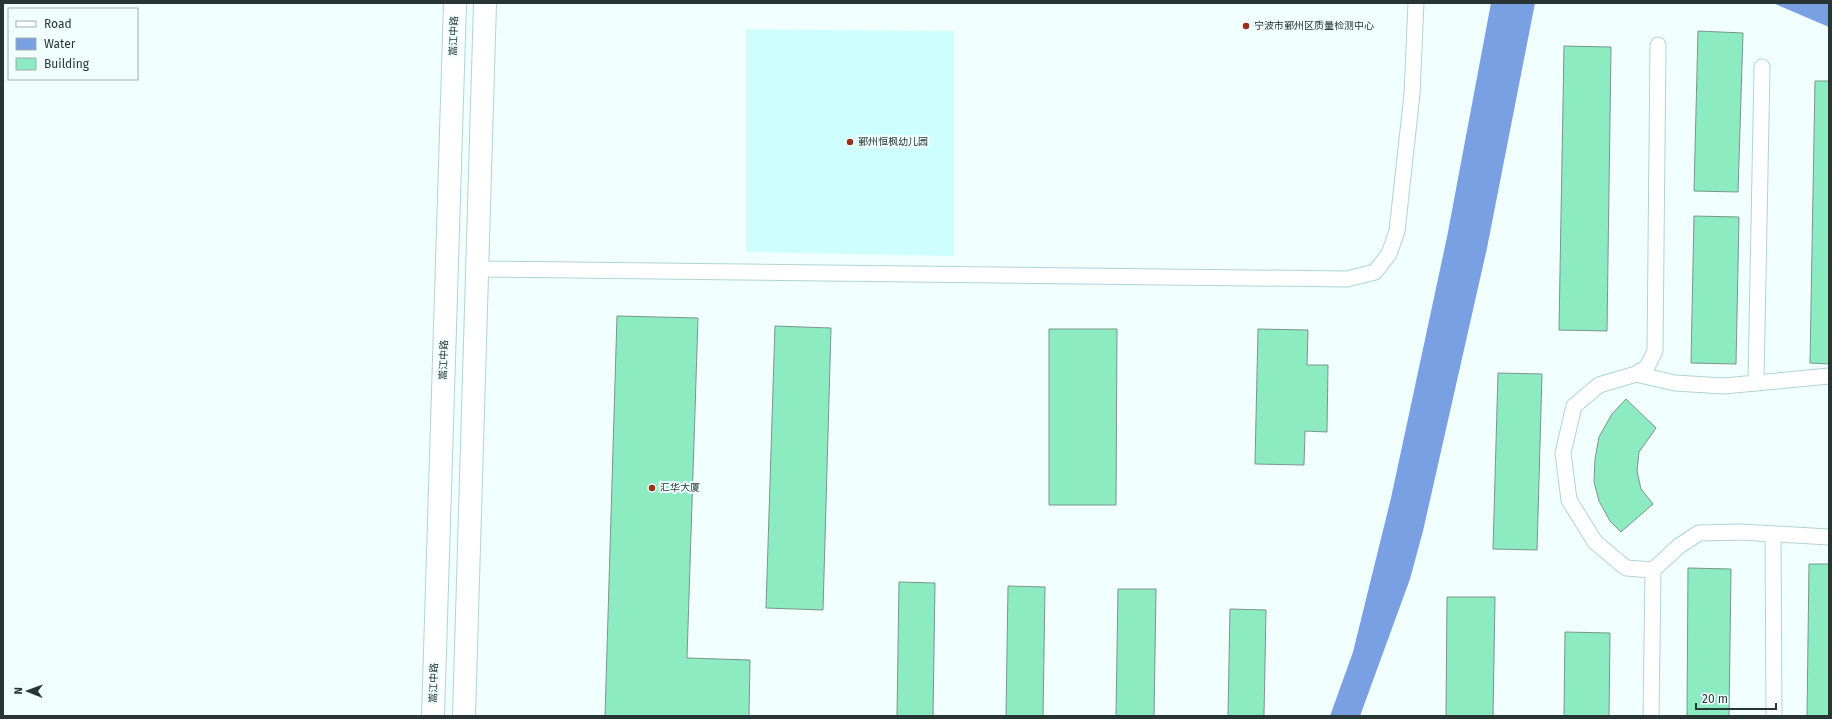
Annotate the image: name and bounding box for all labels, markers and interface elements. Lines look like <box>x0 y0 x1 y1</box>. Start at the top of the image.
legend <box>8 8 138 80</box>
street label: 嵩江中路 <box>447 16 461 56</box>
text: Road <box>44 17 72 31</box>
place label: 宁波市鄞州区质量检测中心 <box>1254 20 1374 32</box>
marker: 宁波市鄞州区质量检测中心 <box>1241 21 1251 31</box>
text: Water <box>44 37 76 51</box>
text: Building <box>44 57 90 71</box>
place label: 鄞州恒枫幼儿园 <box>858 136 928 148</box>
marker: 鄞州恒枫幼儿园 <box>845 137 855 147</box>
street label: 嵩江中路 <box>437 340 451 380</box>
place label: 汇华大厦 <box>660 482 700 494</box>
marker: 汇华大厦 <box>647 483 657 493</box>
street label: 嵩江中路 <box>427 663 441 703</box>
north arrow <box>8 671 48 711</box>
scale bar <box>1696 685 1776 711</box>
text: N <box>12 687 25 695</box>
text: 20 m <box>1702 692 1728 706</box>

